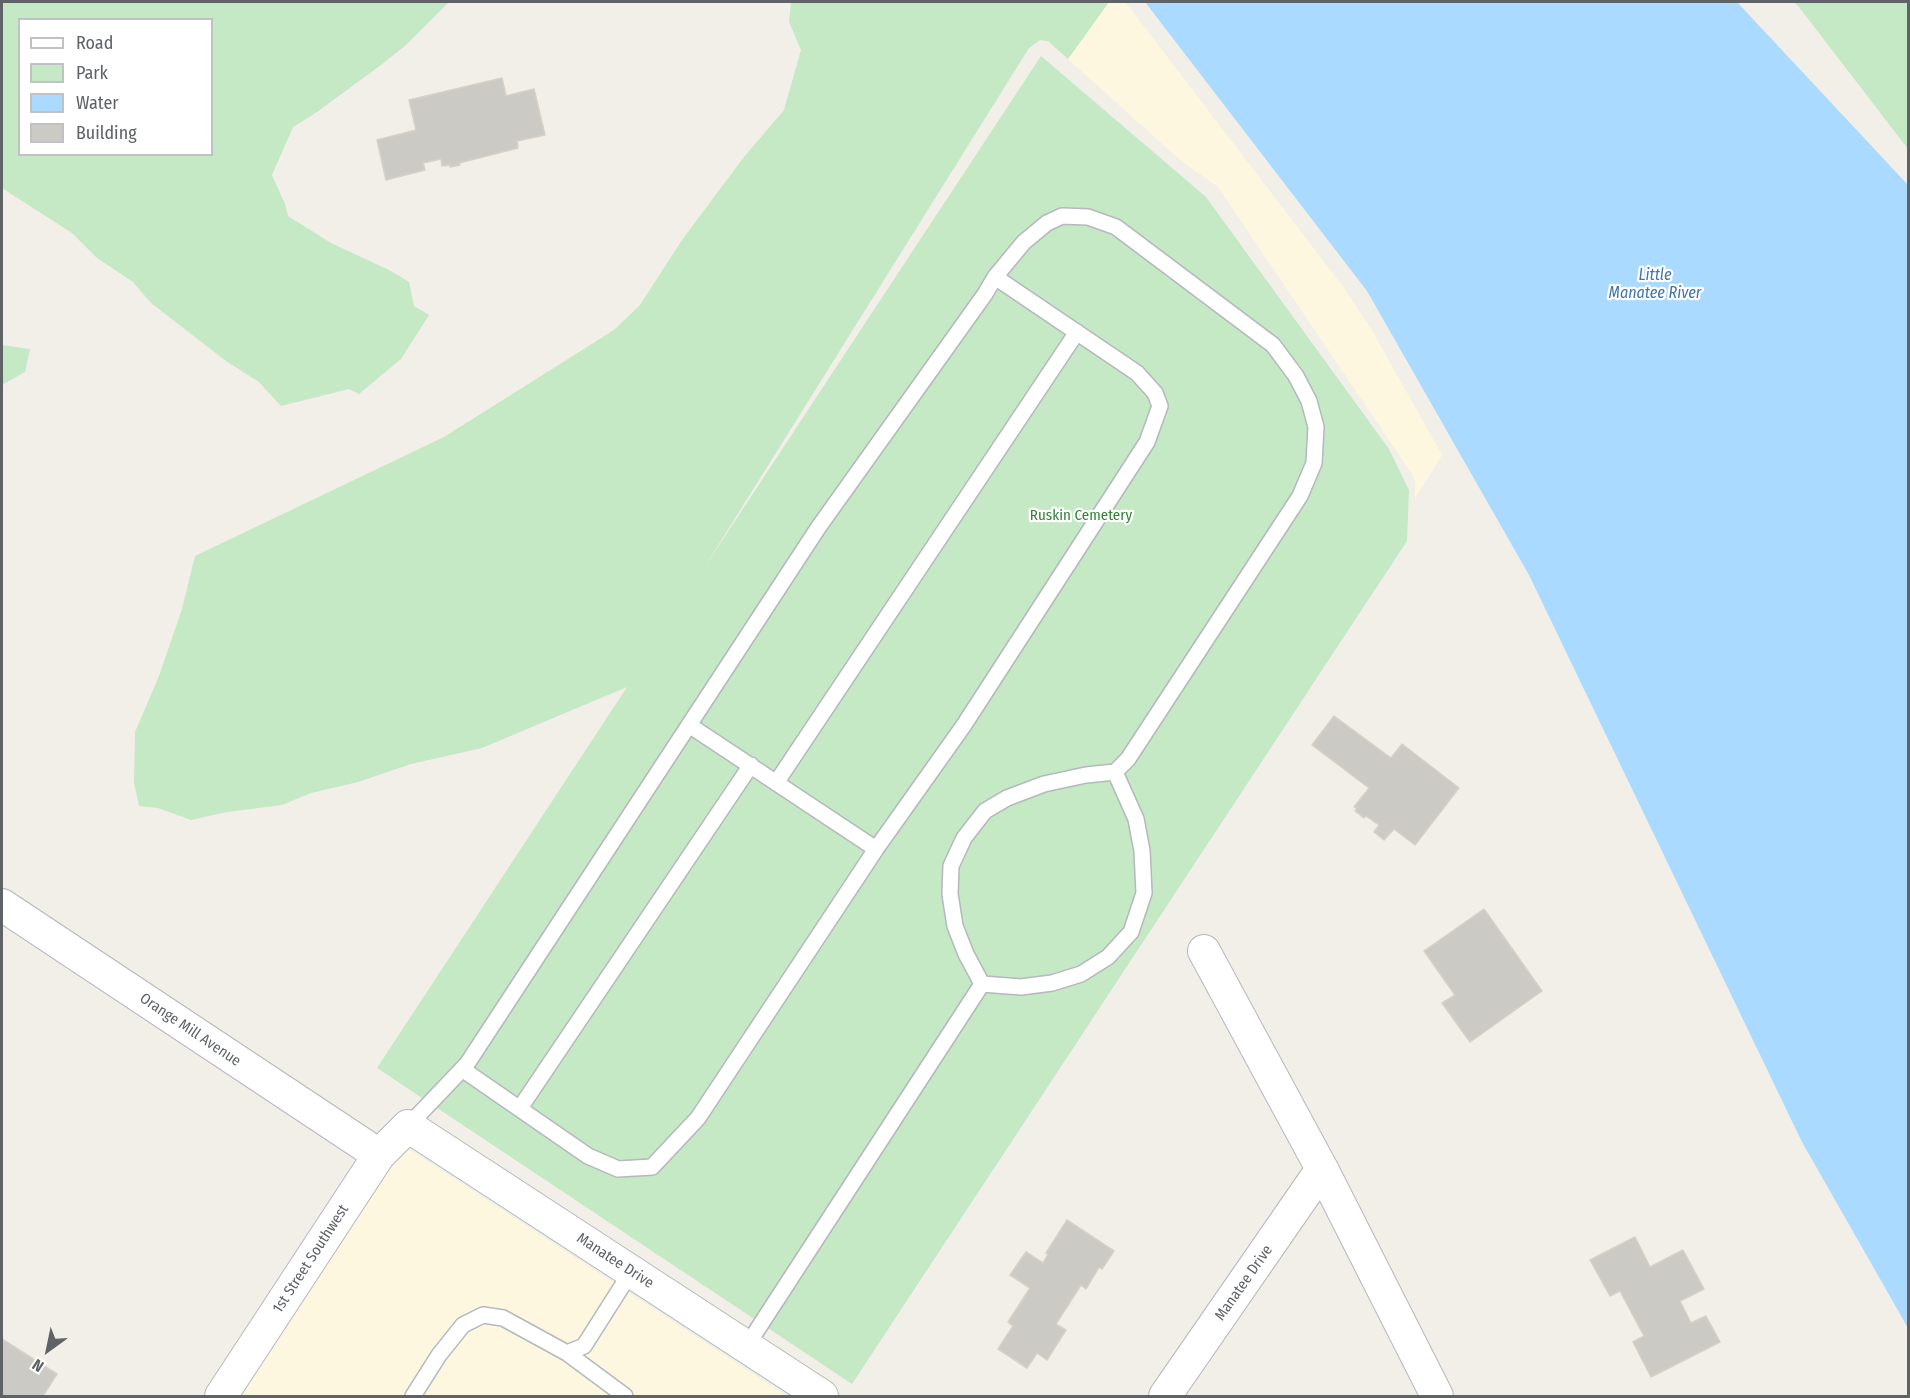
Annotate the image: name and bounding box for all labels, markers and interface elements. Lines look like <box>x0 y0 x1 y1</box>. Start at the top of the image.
legend <box>18 18 213 156</box>
text: Road <box>76 32 113 54</box>
text: Park <box>76 62 108 84</box>
text: Water <box>76 92 119 114</box>
text: Building <box>76 122 137 144</box>
water label: Little Manatee River <box>1609 266 1701 304</box>
park label: Ruskin Cemetery <box>1030 507 1132 525</box>
street label: Orange Mill Avenue <box>136 990 244 1070</box>
street label: 1st Street Southwest <box>269 1201 353 1317</box>
street label: Manatee Drive <box>573 1229 657 1293</box>
street label: Manatee Drive <box>1211 1242 1277 1324</box>
north arrow <box>18 1320 78 1380</box>
text: N <box>29 1355 47 1376</box>

